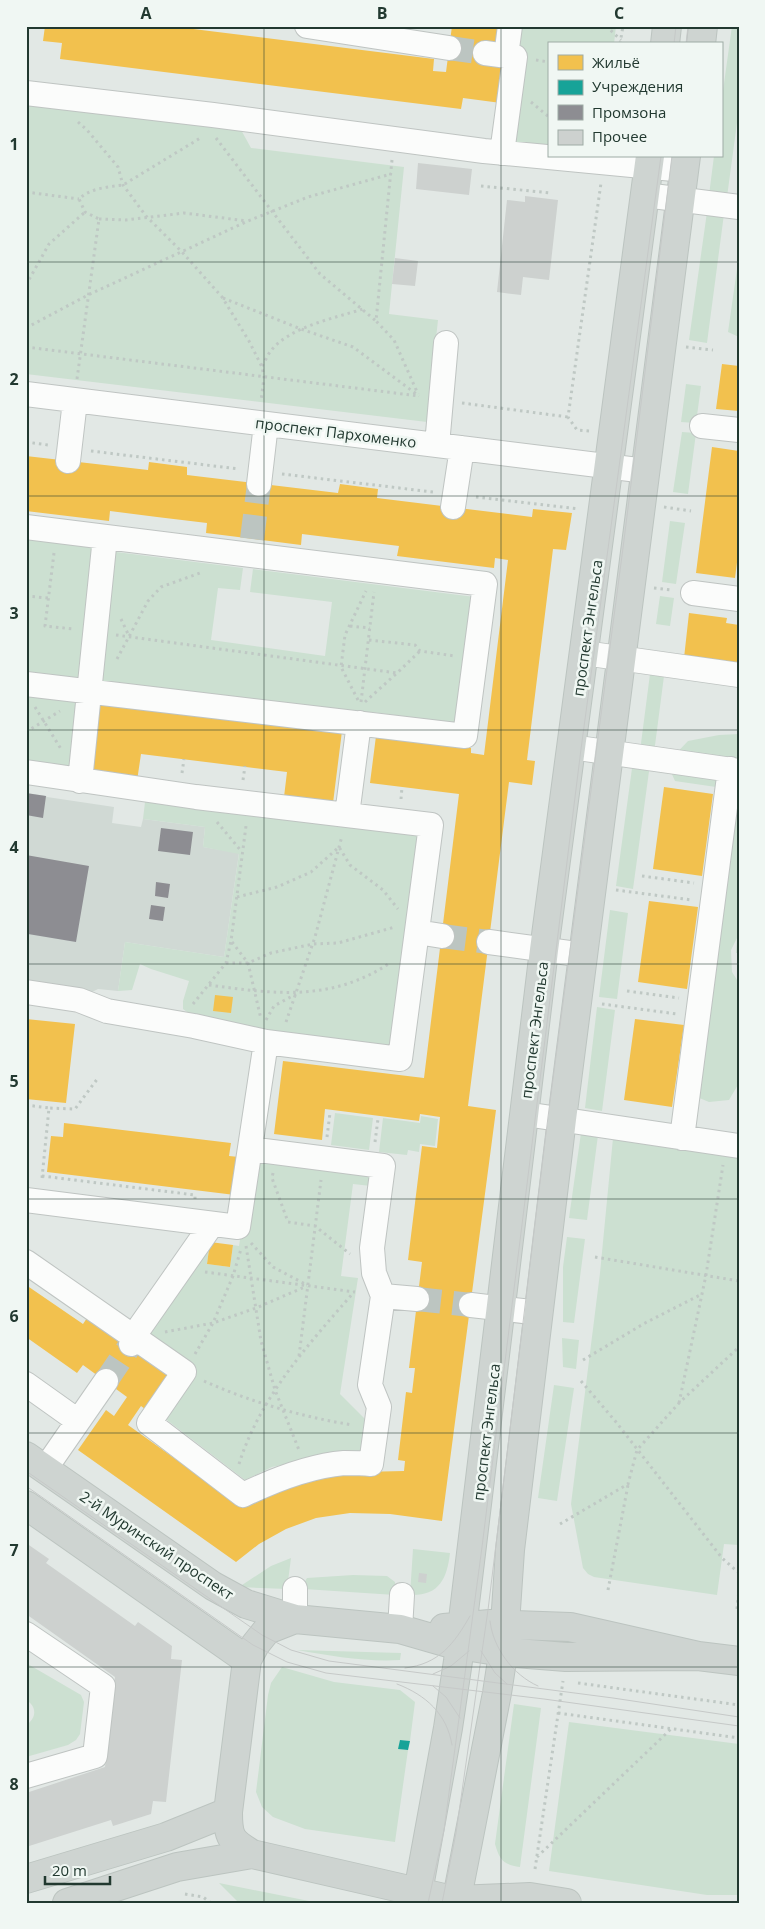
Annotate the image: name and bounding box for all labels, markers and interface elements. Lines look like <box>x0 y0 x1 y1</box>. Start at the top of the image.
text: A <box>140 2 152 24</box>
text: B <box>377 2 387 24</box>
text: C <box>614 2 624 24</box>
legend <box>548 42 722 158</box>
text: Жильё <box>592 52 640 72</box>
text: Учреждения <box>592 76 683 96</box>
text: Промзона <box>592 102 666 122</box>
text: Прочее <box>592 126 647 146</box>
text: 1 <box>9 133 19 155</box>
text: 2 <box>9 368 19 390</box>
street label: проспект Пархоменко <box>254 412 418 452</box>
street label: проспект Энгельса <box>567 558 607 698</box>
text: 3 <box>9 602 19 624</box>
text: 4 <box>9 836 19 858</box>
street label: проспект Энгельса <box>516 960 552 1100</box>
text: 5 <box>9 1070 19 1092</box>
text: 6 <box>9 1305 19 1327</box>
street label: проспект Энгельса <box>468 1362 504 1502</box>
street label: 2-й Муринский проспект <box>76 1486 238 1604</box>
text: 7 <box>9 1539 19 1561</box>
text: 8 <box>9 1773 19 1795</box>
scale bar <box>45 1854 110 1886</box>
text: 20 m <box>52 1860 87 1880</box>

